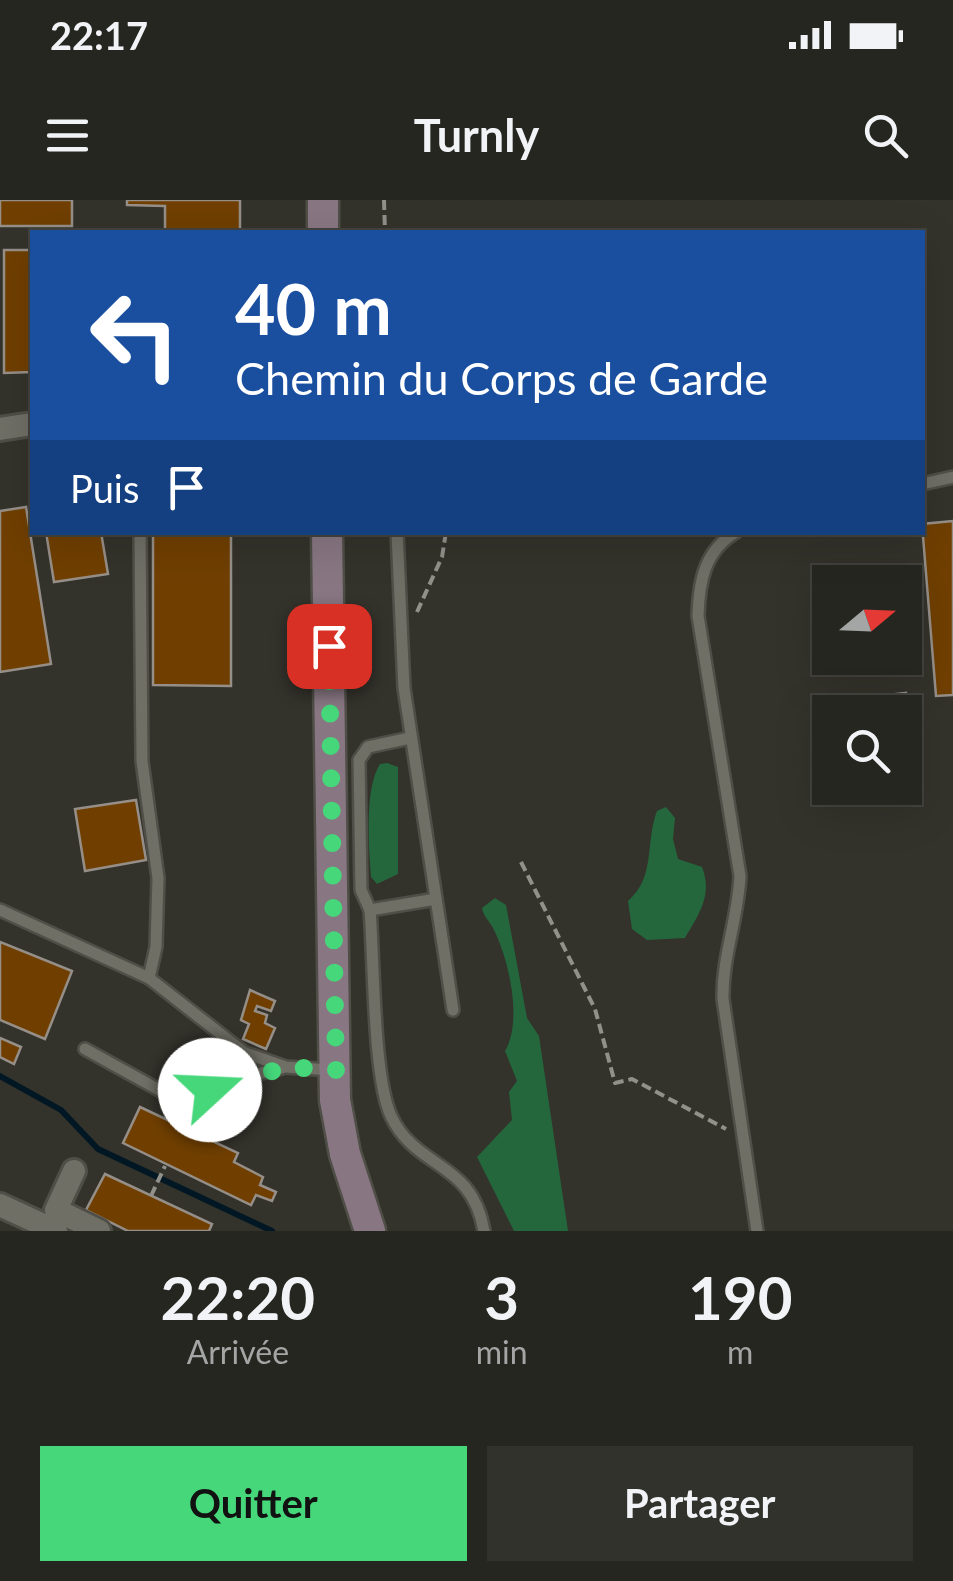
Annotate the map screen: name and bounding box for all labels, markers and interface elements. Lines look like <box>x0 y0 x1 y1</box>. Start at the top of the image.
text: 22:17 <box>50 12 148 58</box>
icon: menu <box>40 108 95 163</box>
text: Turnly <box>414 108 539 162</box>
icon: search <box>858 108 913 163</box>
text: 40 m <box>235 266 392 350</box>
icon: left <box>70 270 200 400</box>
text: Chemin du Corps de Garde <box>235 351 768 405</box>
icon: arrive <box>159 460 214 515</box>
text: Puis <box>70 465 139 511</box>
north arrow <box>812 565 922 675</box>
map controls <box>812 565 922 805</box>
pin <box>287 604 372 689</box>
icon: arrive <box>302 619 357 674</box>
button: search <box>812 695 922 805</box>
position arrow <box>158 1038 262 1142</box>
text: 22:20 <box>161 1261 315 1333</box>
text: 3 <box>484 1261 519 1333</box>
text: 190 <box>688 1261 792 1333</box>
text: Arrivée <box>187 1332 289 1371</box>
text: min <box>476 1332 528 1371</box>
text: m <box>727 1332 753 1371</box>
button: Quitter <box>40 1446 467 1561</box>
button: Partager <box>487 1446 913 1561</box>

